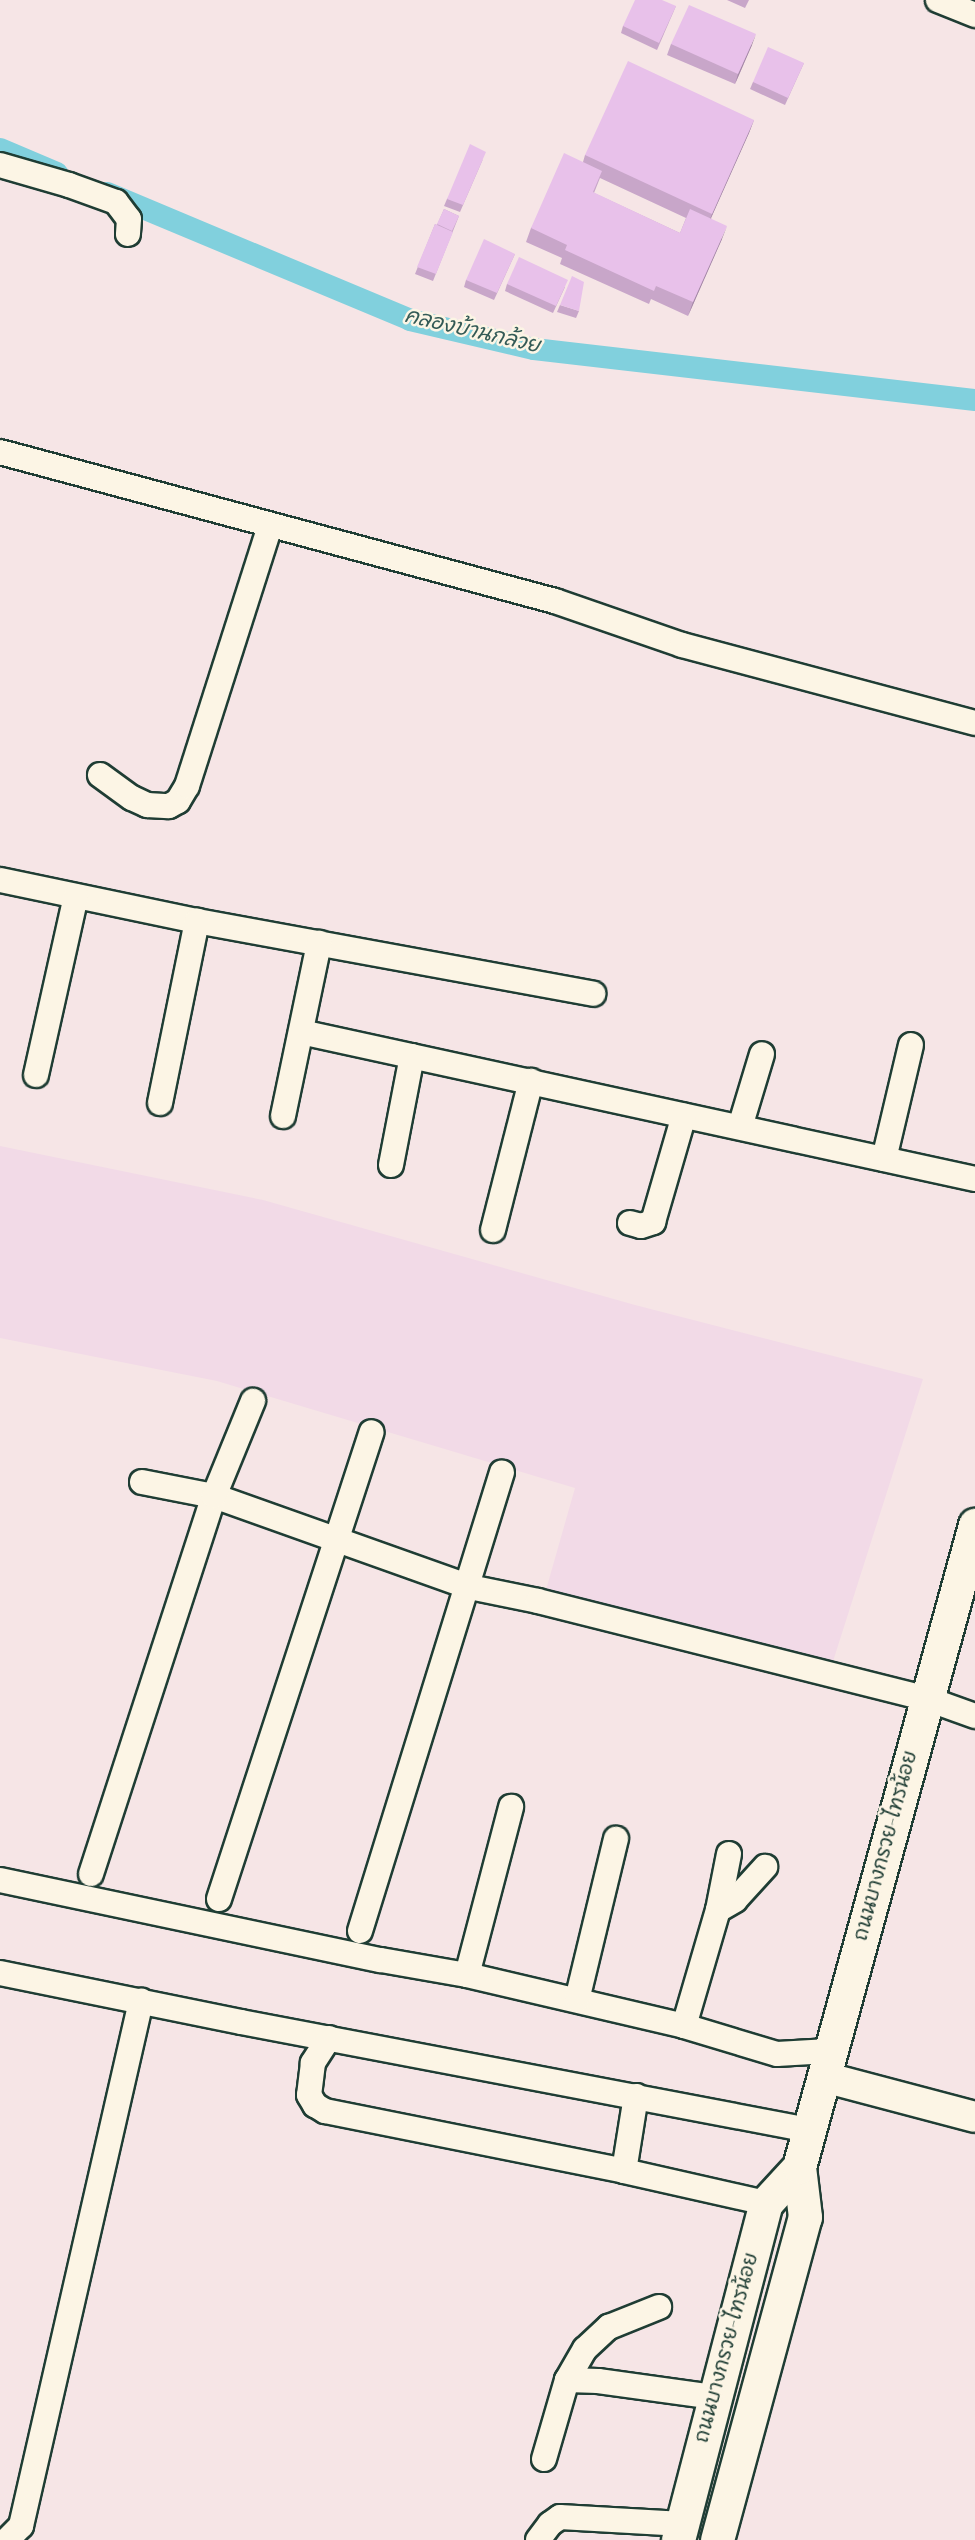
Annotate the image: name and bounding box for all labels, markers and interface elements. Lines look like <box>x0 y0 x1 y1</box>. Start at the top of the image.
water label: คลองบ้านกล้วย <box>402 304 542 360</box>
street label: ถนนบางกรวย-ไทรน้อย <box>850 1748 924 1944</box>
street label: ถนนบางกรวย-ไทรน้อย <box>691 2250 765 2446</box>

